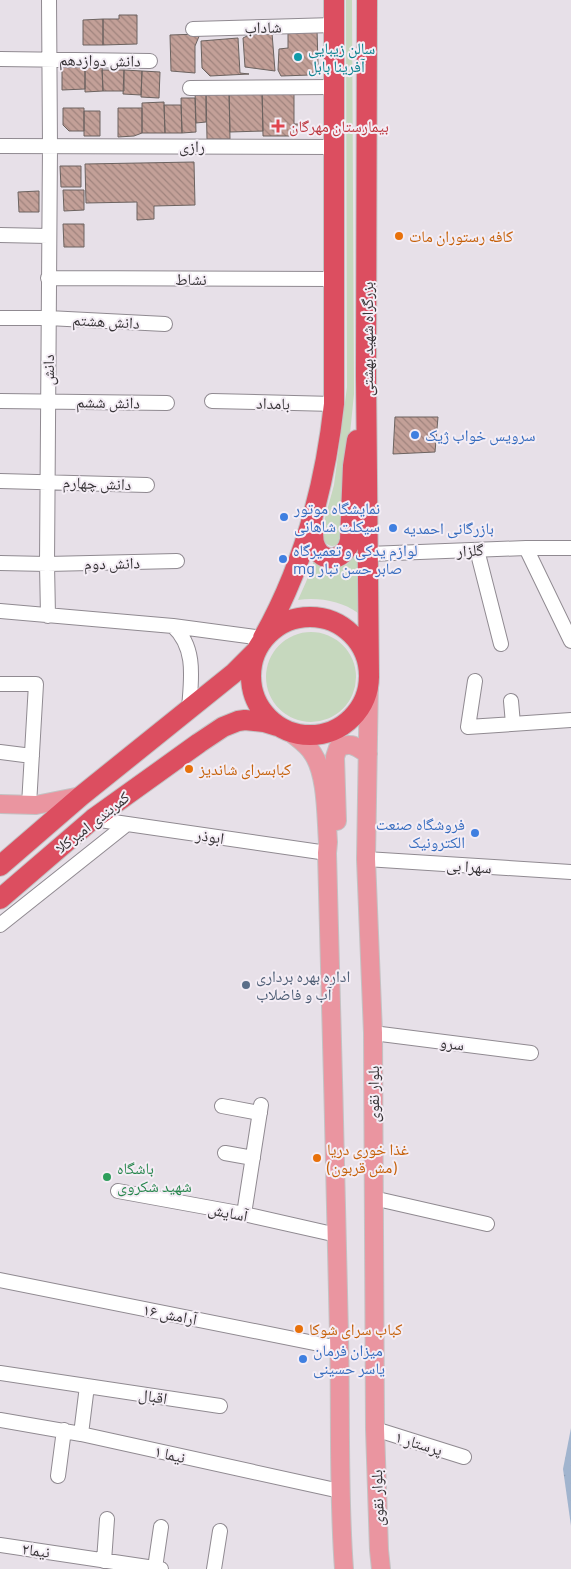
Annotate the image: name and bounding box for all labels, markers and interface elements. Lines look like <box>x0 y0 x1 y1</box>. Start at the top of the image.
street label: شاداب <box>244 17 282 37</box>
place label: سالن زیبایی آفرینا بابل <box>308 38 375 77</box>
street label: دانش دوازدهم <box>59 49 141 72</box>
marker: سالن زیبایی آفرینا بابل <box>292 51 304 63</box>
place label: بیمارستان مهرگان <box>289 116 389 137</box>
marker: بیمارستان مهرگان <box>271 119 285 133</box>
street label: رازی <box>179 136 205 157</box>
place label: کافه رستوران مات <box>409 226 513 247</box>
marker: کافه رستوران مات <box>393 230 405 242</box>
street label: نشاط <box>175 269 207 288</box>
street label: بزرگراه شهید بهشتی <box>357 282 378 396</box>
street label: دانش هشتم <box>72 309 140 334</box>
street label: دانش <box>38 354 59 386</box>
street label: دانش ششم <box>76 391 140 414</box>
street label: بامداد <box>256 393 290 413</box>
place label: سرویس خواب ژیک <box>425 425 536 446</box>
marker: سرویس خواب ژیک <box>409 429 421 441</box>
street label: دانش چهارم <box>62 472 132 495</box>
place label: نمایشگاه موتور سیکلت شاهانی <box>293 498 380 537</box>
marker: نمایشگاه موتور سیکلت شاهانی <box>278 511 290 523</box>
place label: بازرگانی احمدیه <box>403 518 494 539</box>
marker: بازرگانی احمدیه <box>387 522 399 534</box>
street label: گلزار <box>455 539 484 561</box>
place label: لوازم یدکی و تعمیرگاه mg صابر حسن تبار <box>293 540 418 579</box>
street label: دانش دوم <box>84 553 140 574</box>
marker: لوازم یدکی و تعمیرگاه mg صابر حسن تبار <box>277 553 289 565</box>
place label: کبابسرای شاندیز <box>198 759 292 780</box>
marker: کبابسرای شاندیز <box>183 763 195 775</box>
street label: کمربندی امیرکلا <box>51 786 134 858</box>
place label: فروشگاه صنعت الکترونیک <box>376 814 465 852</box>
street label: ابوذر <box>194 824 226 848</box>
marker: فروشگاه صنعت الکترونیک <box>469 827 481 839</box>
street label: سهرا بی <box>446 854 492 879</box>
place label: اداره بهره برداری آب و فاضلاب <box>256 966 350 1004</box>
marker: اداره بهره برداری آب و فاضلاب <box>240 979 252 991</box>
street label: سرو <box>439 1032 465 1054</box>
street label: بلوار نقوی <box>363 1066 384 1122</box>
place label: غذا خوری دریا (مش قربون) <box>326 1139 409 1178</box>
marker: غذا خوری دریا (مش قربون) <box>311 1152 323 1164</box>
place label: باشگاه شهید شکروی <box>117 1158 192 1197</box>
marker: باشگاه شهید شکروی <box>101 1171 113 1183</box>
street label: آسایش <box>206 1198 251 1227</box>
street label: آرامش ۱۶ <box>141 1299 200 1330</box>
place label: کباب سرای شوکا <box>309 1319 403 1340</box>
marker: کباب سرای شوکا <box>293 1323 305 1335</box>
place label: میزان فرمان یاسر حسینی <box>313 1340 385 1379</box>
marker: میزان فرمان یاسر حسینی <box>297 1353 309 1365</box>
street label: اقبال <box>137 1384 169 1409</box>
street label: پرستار ۱ <box>393 1426 446 1460</box>
street label: نیما ۱ <box>153 1441 187 1467</box>
street label: بلوار نقوی <box>366 1469 389 1527</box>
street label: نیما۲ <box>21 1538 51 1561</box>

